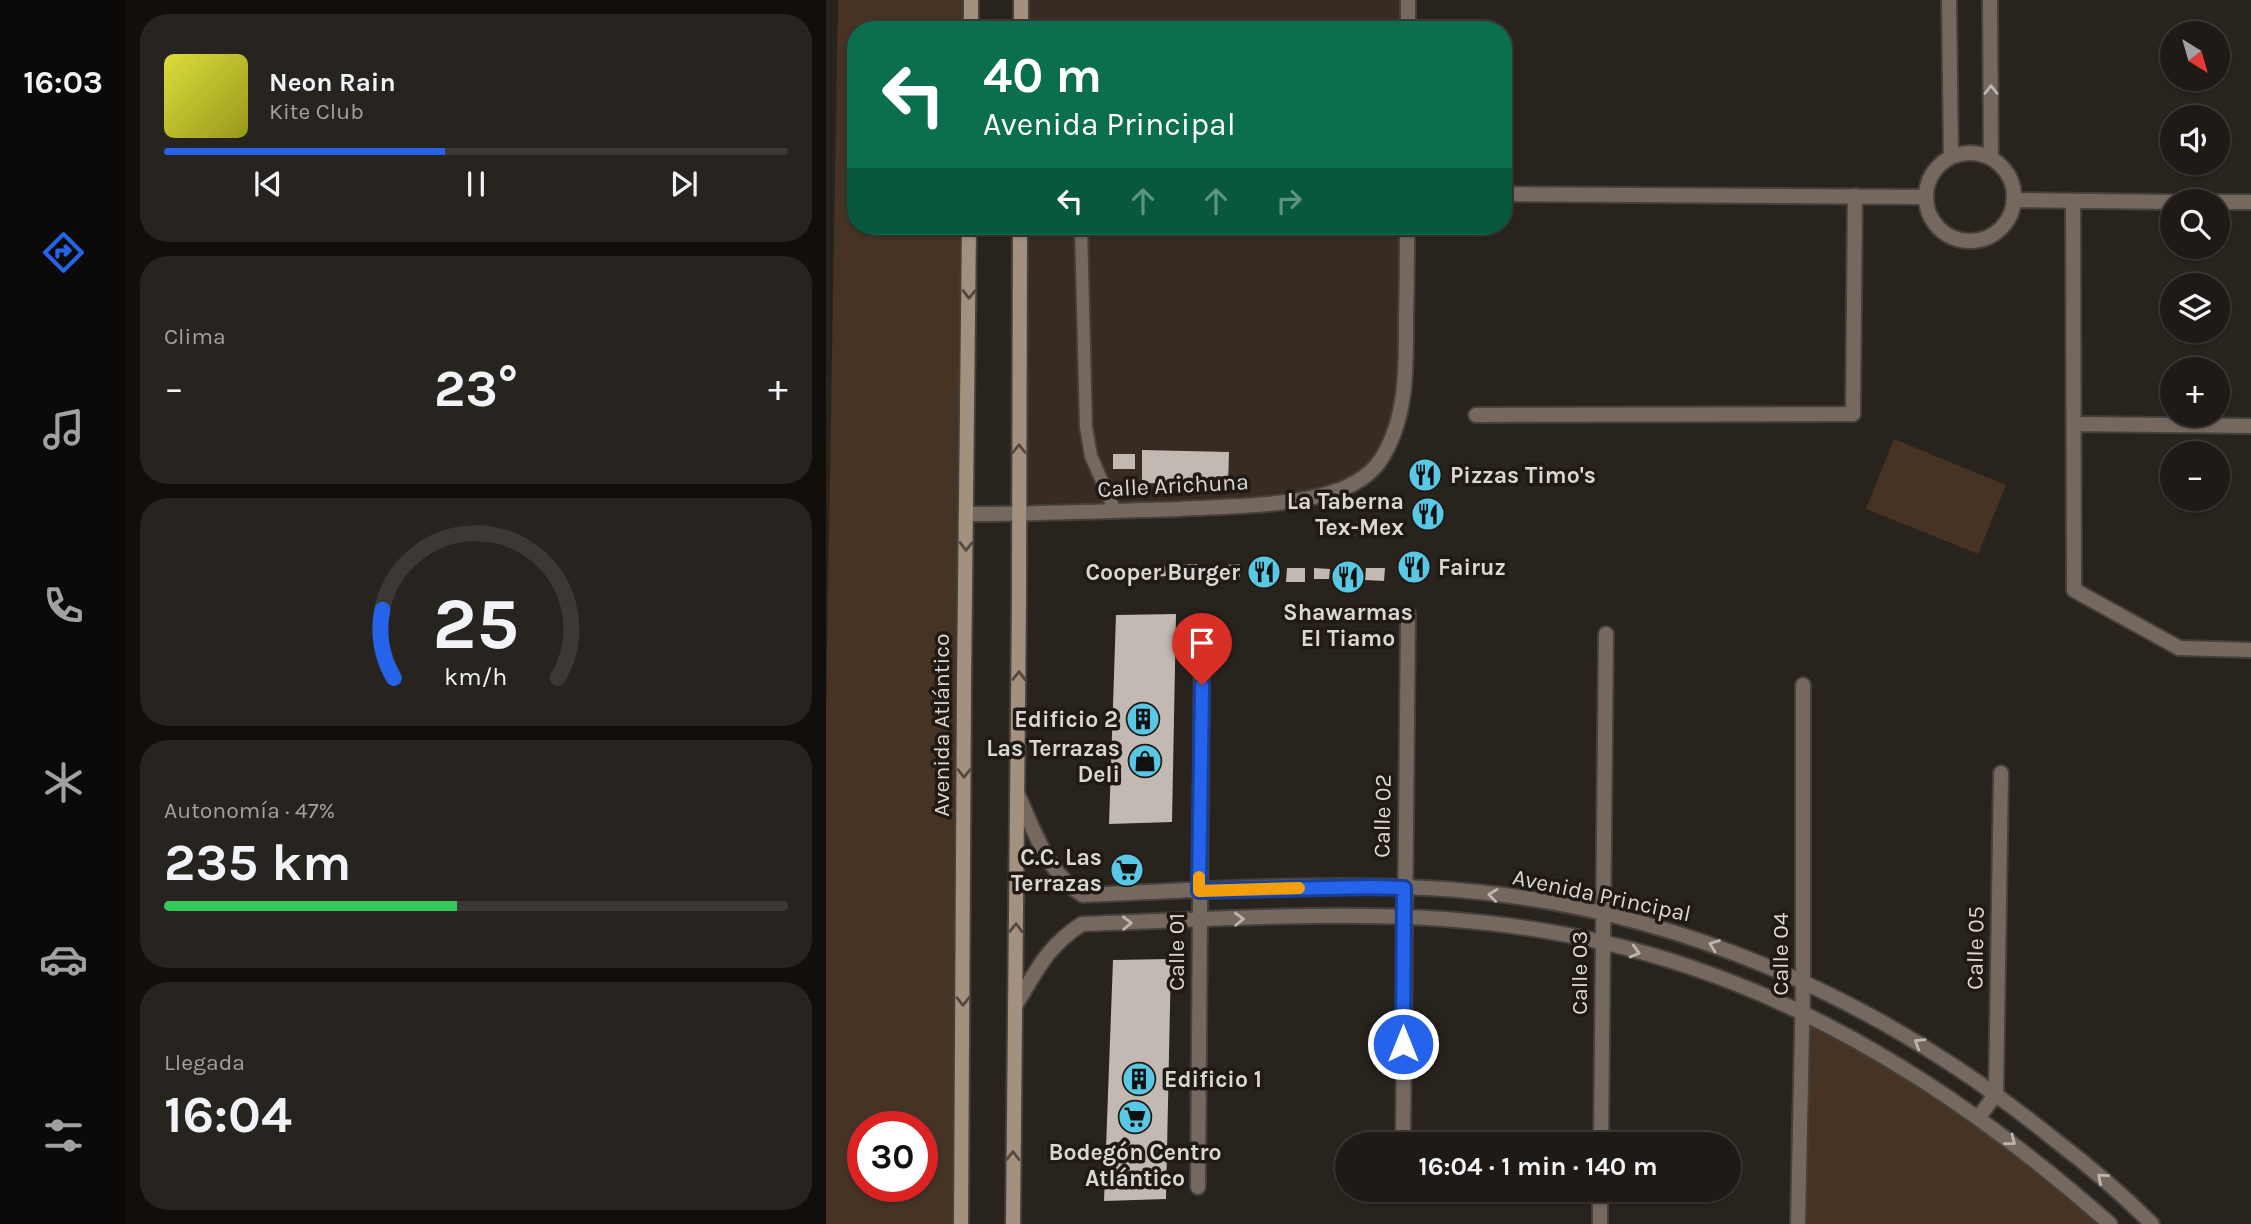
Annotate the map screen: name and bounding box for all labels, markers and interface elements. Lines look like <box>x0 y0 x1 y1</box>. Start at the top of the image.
north arrow <box>2160 21 2230 91</box>
map controls <box>2160 21 2230 511</box>
text: 40 m <box>983 47 1102 104</box>
icon: left <box>868 49 959 140</box>
text: 16:03 <box>23 64 103 101</box>
text: Neon Rain <box>269 67 396 98</box>
one-way arrow <box>1983 84 1999 95</box>
text: Kite Club <box>269 98 364 125</box>
button: sound <box>2160 105 2230 175</box>
text: Avenida Principal <box>983 106 1236 143</box>
icon: previous <box>249 165 287 203</box>
icon: pause <box>457 165 495 203</box>
icon: next <box>665 165 703 203</box>
icon: left <box>1051 182 1089 220</box>
icon: ahead <box>1124 182 1162 220</box>
icon: ahead <box>1197 182 1235 220</box>
icon: right <box>1270 182 1308 220</box>
button: search <box>2160 189 2230 259</box>
icon: directions <box>39 228 88 277</box>
button: layers <box>2160 273 2230 343</box>
one-way arrow <box>961 289 976 300</box>
text: Clima <box>164 323 226 350</box>
button: + <box>2160 357 2230 427</box>
text: 23° <box>434 358 518 419</box>
text: − <box>164 366 184 411</box>
text: + <box>768 366 788 411</box>
icon: music <box>39 405 88 454</box>
button: − <box>2160 441 2230 511</box>
one-way arrow <box>1011 443 1027 454</box>
restaurant icon: Pizzas Timo's <box>1406 456 1444 494</box>
place label: Pizzas Timo's <box>1450 462 1596 489</box>
street label: Calle Arichuna <box>1097 468 1249 503</box>
place label: La Taberna Tex-Mex <box>1287 488 1404 541</box>
restaurant icon: La Taberna Tex-Mex <box>1409 495 1447 533</box>
one-way arrow <box>958 541 973 552</box>
restaurant icon: Fairuz <box>1395 548 1433 586</box>
restaurant icon: Cooper Burger <box>1245 553 1283 591</box>
place label: Fairuz <box>1438 554 1506 581</box>
restaurant icon: Shawarmas El Tiamo <box>1329 558 1367 596</box>
place label: Cooper Burger <box>1086 559 1240 586</box>
icon: phone <box>39 581 88 630</box>
text: 25 <box>433 581 519 666</box>
place label: Shawarmas El Tiamo <box>1283 599 1413 652</box>
pin <box>1172 613 1232 685</box>
icon: arrive <box>1183 624 1221 662</box>
street label: Avenida Atlántico <box>928 633 955 817</box>
text: km/h <box>444 662 508 691</box>
one-way arrow <box>1011 671 1026 682</box>
building icon: Edificio 2 <box>1124 700 1162 738</box>
place label: Edificio 2 <box>1014 706 1118 733</box>
place label: Las Terrazas Deli <box>986 735 1120 788</box>
shop icon: Las Terrazas Deli <box>1126 742 1164 780</box>
icon: climate <box>39 758 88 807</box>
one-way arrow <box>956 769 972 779</box>
street label: Calle 02 <box>1368 774 1397 858</box>
text: Autonomía · 47% <box>164 797 335 824</box>
text: 235 km <box>164 832 351 893</box>
place label: C.C. Las Terrazas <box>1011 844 1102 897</box>
supermarket icon: C.C. Las Terrazas <box>1108 851 1146 889</box>
street label: Avenida Principal <box>1510 863 1694 928</box>
one-way arrow <box>1487 888 1498 903</box>
street label: Calle 05 <box>1961 906 1990 990</box>
one-way arrow <box>1234 911 1245 927</box>
street label: Calle 04 <box>1767 912 1794 996</box>
street label: Calle 01 <box>1163 913 1190 991</box>
one-way arrow <box>1121 915 1132 930</box>
one-way arrow <box>1008 923 1024 933</box>
street label: Calle 03 <box>1566 931 1593 1015</box>
icon: car <box>39 935 88 984</box>
one-way arrow <box>1708 939 1721 953</box>
one-way arrow <box>1629 943 1641 958</box>
one-way arrow <box>955 996 971 1007</box>
position arrow <box>1366 1007 1440 1081</box>
one-way arrow <box>1913 1038 1926 1051</box>
text: Llegada <box>164 1049 245 1076</box>
building icon: Edificio 1 <box>1120 1060 1158 1098</box>
place label: Edificio 1 <box>1164 1066 1262 1093</box>
text: 16:04 <box>164 1084 292 1145</box>
supermarket icon: Bodegón Centro Atlántico <box>1116 1098 1154 1136</box>
icon: filters <box>39 1111 88 1160</box>
speed limit sign: 30 <box>847 1111 938 1202</box>
one-way arrow <box>2003 1133 2015 1146</box>
place label: Bodegón Centro Atlántico <box>1049 1139 1222 1192</box>
one-way arrow <box>1005 1150 1021 1161</box>
text: 16:04 · 1 min · 140 m <box>1418 1151 1658 1182</box>
one-way arrow <box>2097 1174 2110 1186</box>

